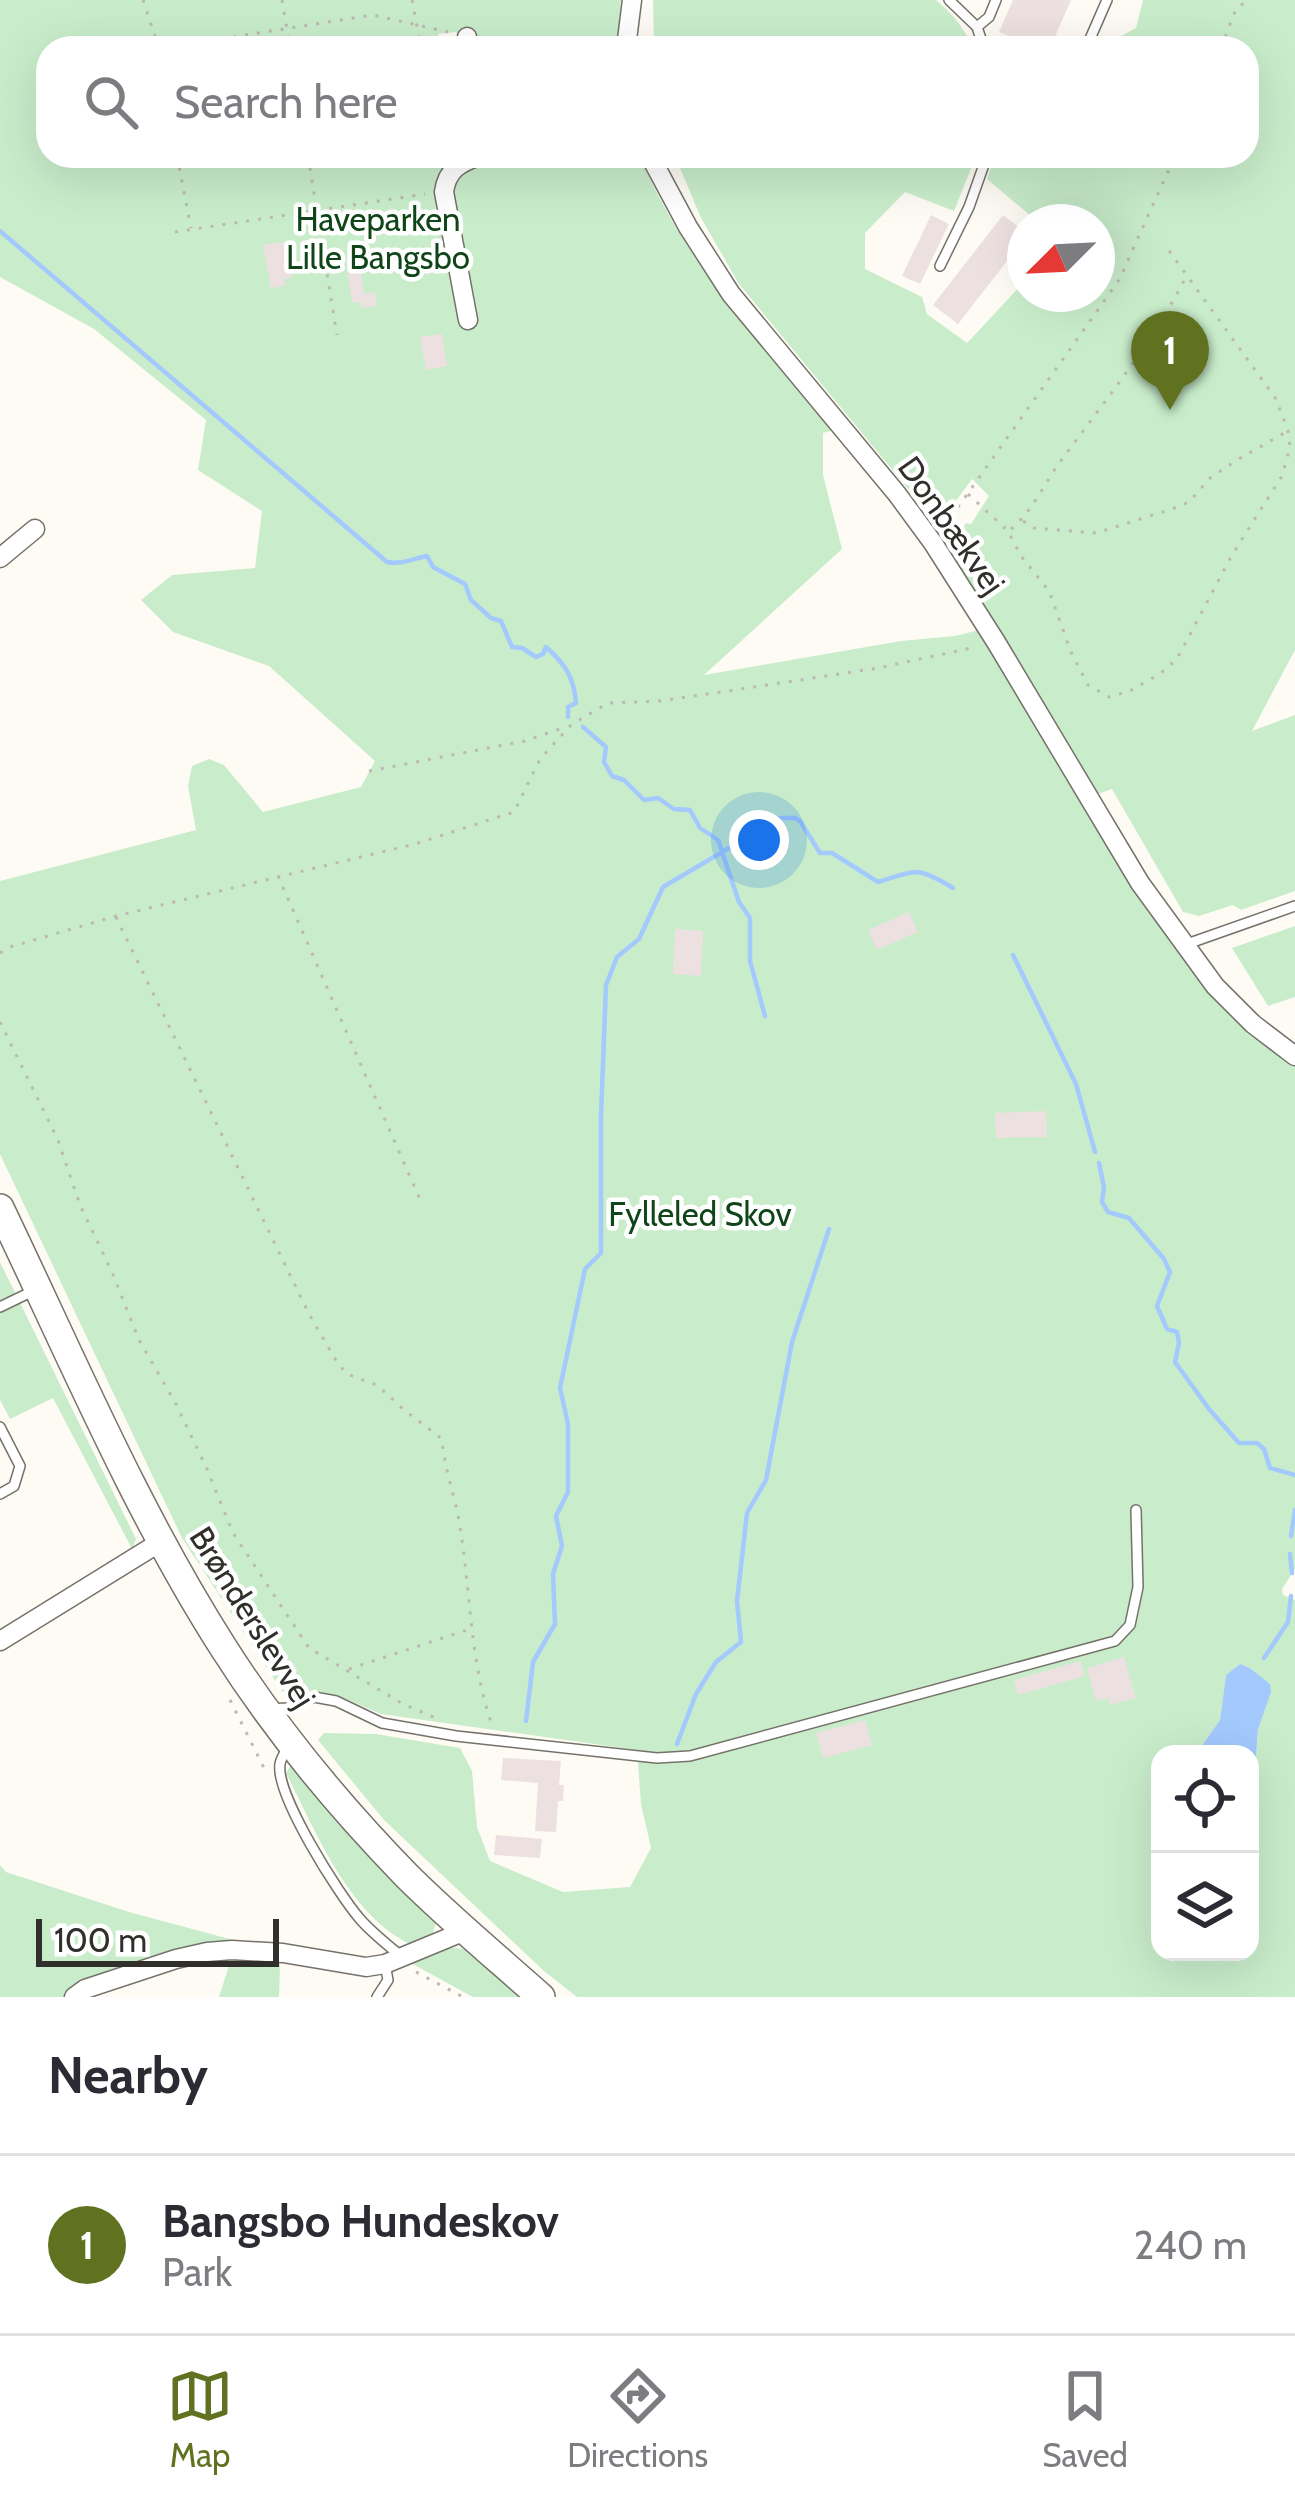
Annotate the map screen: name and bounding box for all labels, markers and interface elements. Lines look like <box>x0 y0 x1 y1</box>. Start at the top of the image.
search box <box>36 36 1259 168</box>
icon: search <box>78 69 144 135</box>
text: Search here <box>174 75 398 129</box>
park label: Haveparken Lille Bangsbo <box>286 199 470 277</box>
north arrow <box>1007 204 1115 312</box>
pin: 1 <box>1131 311 1209 410</box>
street label: Donbækvej <box>890 448 1014 602</box>
your location <box>729 810 789 870</box>
park label: Fylleled Skov <box>608 1194 792 1234</box>
street label: Brønderslevvej <box>181 1519 325 1715</box>
map controls <box>1151 1745 1259 1961</box>
button: locate <box>1151 1745 1259 1853</box>
button: layers <box>1151 1853 1259 1961</box>
scale bar <box>36 1913 279 1966</box>
text: 100 m <box>54 1920 147 1960</box>
text: Nearby <box>48 2044 208 2106</box>
text: Bangsbo Hundeskov <box>162 2194 559 2248</box>
text: 1 <box>80 2221 94 2269</box>
text: 240 m <box>1134 2221 1247 2269</box>
text: Park <box>162 2248 232 2296</box>
tab: Map <box>167 2363 233 2475</box>
tab: Directions <box>567 2363 708 2475</box>
tab: Saved <box>1042 2363 1128 2475</box>

